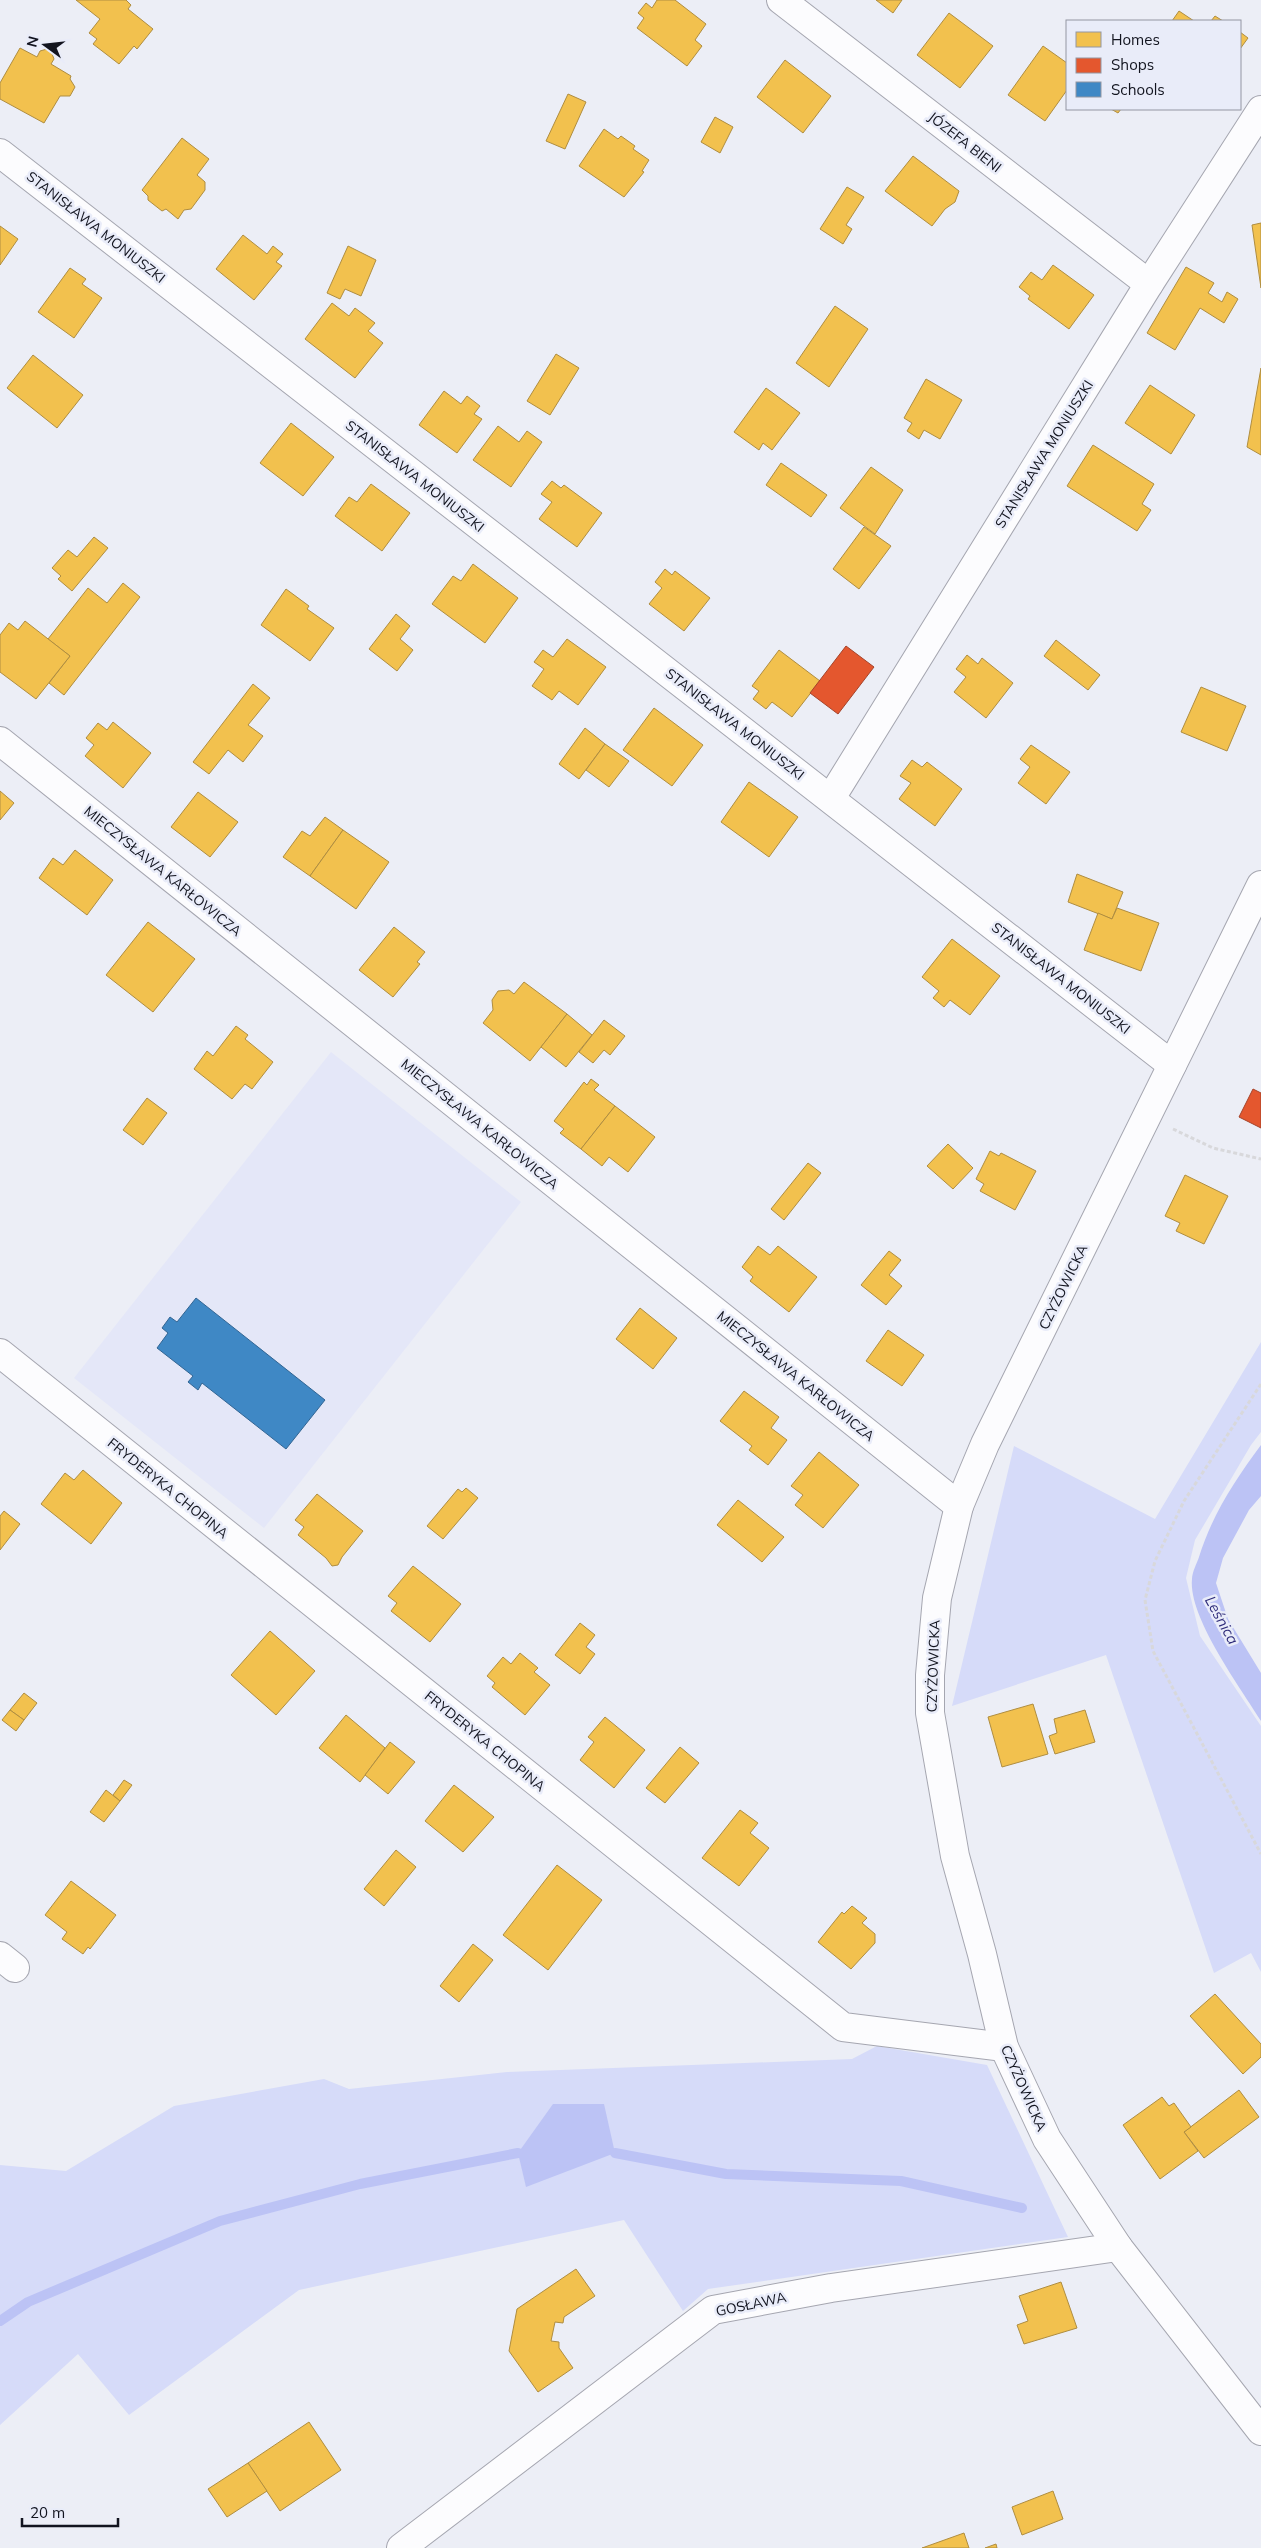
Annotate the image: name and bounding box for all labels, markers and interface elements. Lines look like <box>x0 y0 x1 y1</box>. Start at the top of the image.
north arrow <box>20 20 70 70</box>
legend <box>1066 20 1241 110</box>
text: Homes <box>1111 30 1160 49</box>
text: N <box>22 34 43 49</box>
text: Shops <box>1111 55 1154 74</box>
text: Schools <box>1111 80 1165 99</box>
street label: JÓZEFA BIENI <box>925 108 1005 176</box>
street label: STANISŁAWA MONIUSZKI <box>23 167 169 287</box>
street label: STANISŁAWA MONIUSZKI <box>991 377 1097 531</box>
street label: STANISŁAWA MONIUSZKI <box>342 416 488 536</box>
street label: STANISŁAWA MONIUSZKI <box>662 664 808 784</box>
street label: MIECZYSŁAWA KARŁOWICZA <box>81 802 246 941</box>
street label: STANISŁAWA MONIUSZKI <box>988 918 1134 1038</box>
street label: MIECZYSŁAWA KARŁOWICZA <box>398 1055 563 1194</box>
street label: CZYŻOWICKA <box>1035 1241 1092 1333</box>
street label: MIECZYSŁAWA KARŁOWICZA <box>714 1307 879 1446</box>
street label: FRYDERYKA CHOPINA <box>104 1434 233 1543</box>
water label: Leśnica <box>1201 1592 1243 1648</box>
street label: CZYŻOWICKA <box>922 1619 944 1713</box>
street label: FRYDERYKA CHOPINA <box>421 1687 550 1796</box>
street label: CZYŻOWICKA <box>997 2042 1051 2135</box>
street label: GOSŁAWA <box>714 2288 789 2320</box>
scale bar <box>22 2496 119 2528</box>
text: 20 m <box>30 2503 65 2522</box>

